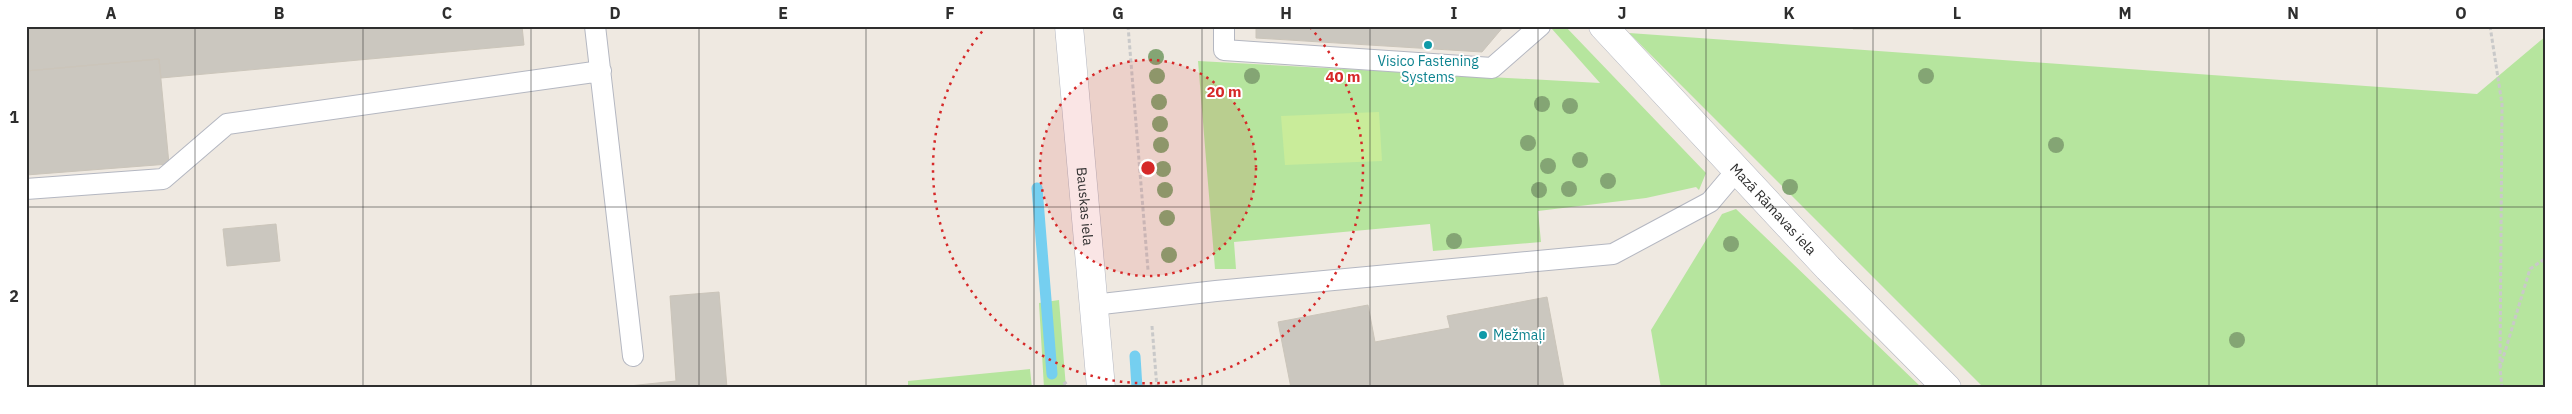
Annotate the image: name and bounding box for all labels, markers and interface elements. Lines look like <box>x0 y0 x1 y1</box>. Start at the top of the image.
text: A <box>106 3 117 23</box>
text: B <box>274 3 285 23</box>
text: C <box>442 3 452 23</box>
text: D <box>609 3 621 23</box>
text: E <box>778 3 788 23</box>
text: F <box>945 3 955 23</box>
text: G <box>1112 3 1124 23</box>
text: H <box>1280 3 1292 23</box>
text: I <box>1451 3 1458 23</box>
text: J <box>1618 3 1626 23</box>
text: K <box>1783 3 1795 23</box>
text: L <box>1953 3 1961 23</box>
text: M <box>2118 3 2132 23</box>
text: N <box>2287 3 2299 23</box>
text: O <box>2455 3 2467 23</box>
marker: Visico Fastening Systems <box>1422 39 1434 51</box>
place label: Visico Fastening Systems <box>1377 52 1479 86</box>
text: 40 m <box>1326 67 1360 86</box>
text: 20 m <box>1207 82 1241 101</box>
text: 1 <box>9 107 19 127</box>
centre of rings <box>1139 159 1157 177</box>
street label: Mazā Rāmavas iela <box>1726 159 1821 259</box>
street label: Bauskas iela <box>1073 166 1097 247</box>
text: 2 <box>9 286 19 306</box>
place label: Mežmaļi <box>1493 326 1546 344</box>
marker: Mežmaļi <box>1477 329 1489 341</box>

